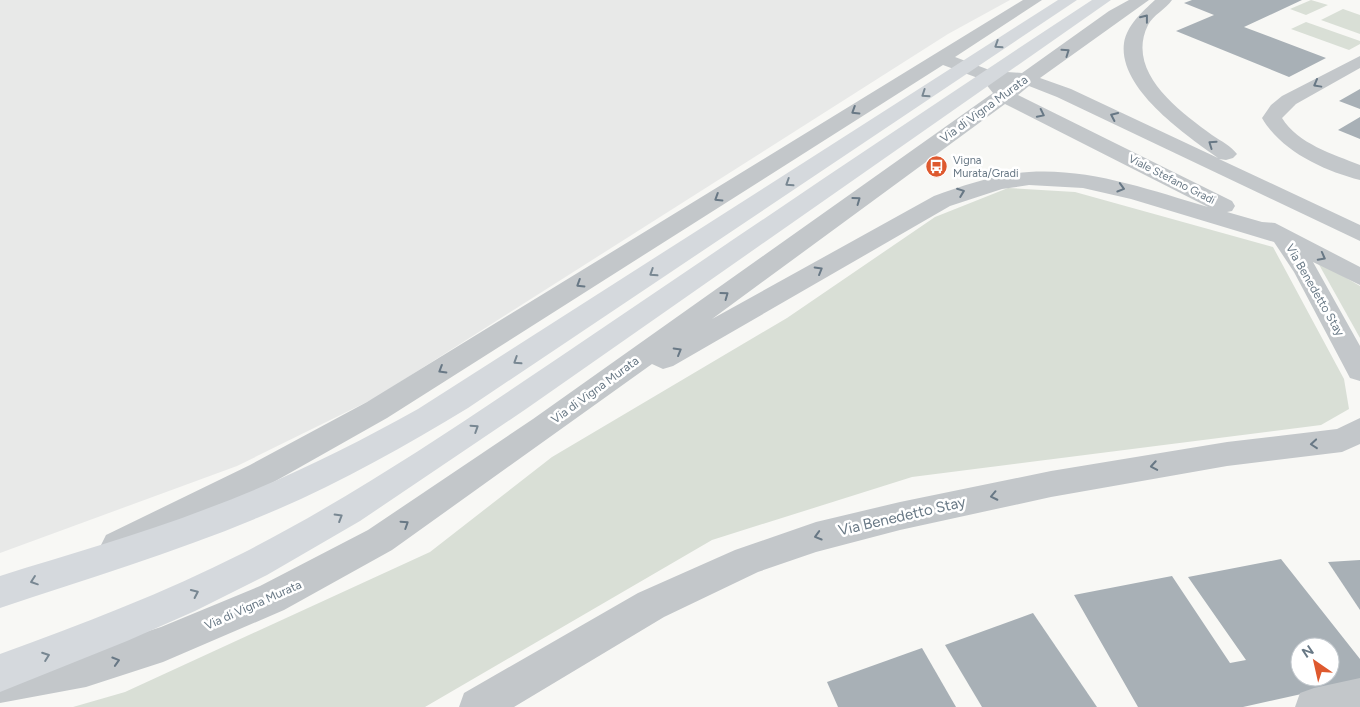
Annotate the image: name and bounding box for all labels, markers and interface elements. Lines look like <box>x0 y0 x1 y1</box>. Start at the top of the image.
one-way arrow <box>1139 14 1148 24</box>
one-way arrow <box>995 39 1004 48</box>
one-way arrow <box>1060 49 1070 58</box>
street label: Via di Vigna Murata <box>938 73 1030 145</box>
one-way arrow <box>1314 78 1323 88</box>
one-way arrow <box>921 87 930 97</box>
one-way arrow <box>852 105 861 115</box>
one-way arrow <box>1036 108 1045 118</box>
one-way arrow <box>1110 111 1119 122</box>
one-way arrow <box>1208 141 1217 150</box>
street label: Viale Stefano Gradi <box>1126 152 1217 207</box>
bus stop icon: Vigna Murata/Gradi <box>925 154 949 178</box>
place label: Vigna Murata/Gradi <box>953 154 1018 180</box>
one-way arrow <box>785 177 795 186</box>
one-way arrow <box>1116 183 1125 193</box>
one-way arrow <box>957 188 965 198</box>
one-way arrow <box>714 192 723 201</box>
one-way arrow <box>851 198 860 206</box>
street label: Via Benedetto Stay <box>1283 241 1347 339</box>
one-way arrow <box>1316 250 1325 260</box>
one-way arrow <box>650 266 659 276</box>
one-way arrow <box>814 267 823 277</box>
one-way arrow <box>576 277 585 287</box>
one-way arrow <box>719 292 729 301</box>
one-way arrow <box>672 347 681 357</box>
street label: Via di Vigna Murata <box>549 354 641 426</box>
one-way arrow <box>514 355 523 365</box>
one-way arrow <box>439 364 448 374</box>
one-way arrow <box>469 425 479 434</box>
one-way arrow <box>1310 438 1318 449</box>
one-way arrow <box>1149 461 1158 471</box>
one-way arrow <box>989 490 998 500</box>
street label: Via Benedetto Stay <box>837 493 968 539</box>
one-way arrow <box>334 513 343 523</box>
one-way arrow <box>399 521 409 530</box>
one-way arrow <box>815 531 823 541</box>
one-way arrow <box>30 575 38 585</box>
street label: Via di Vigna Murata <box>202 577 304 633</box>
one-way arrow <box>190 589 199 599</box>
north arrow <box>1290 637 1340 687</box>
text: N <box>1299 642 1317 662</box>
one-way arrow <box>41 651 49 661</box>
one-way arrow <box>112 656 120 666</box>

